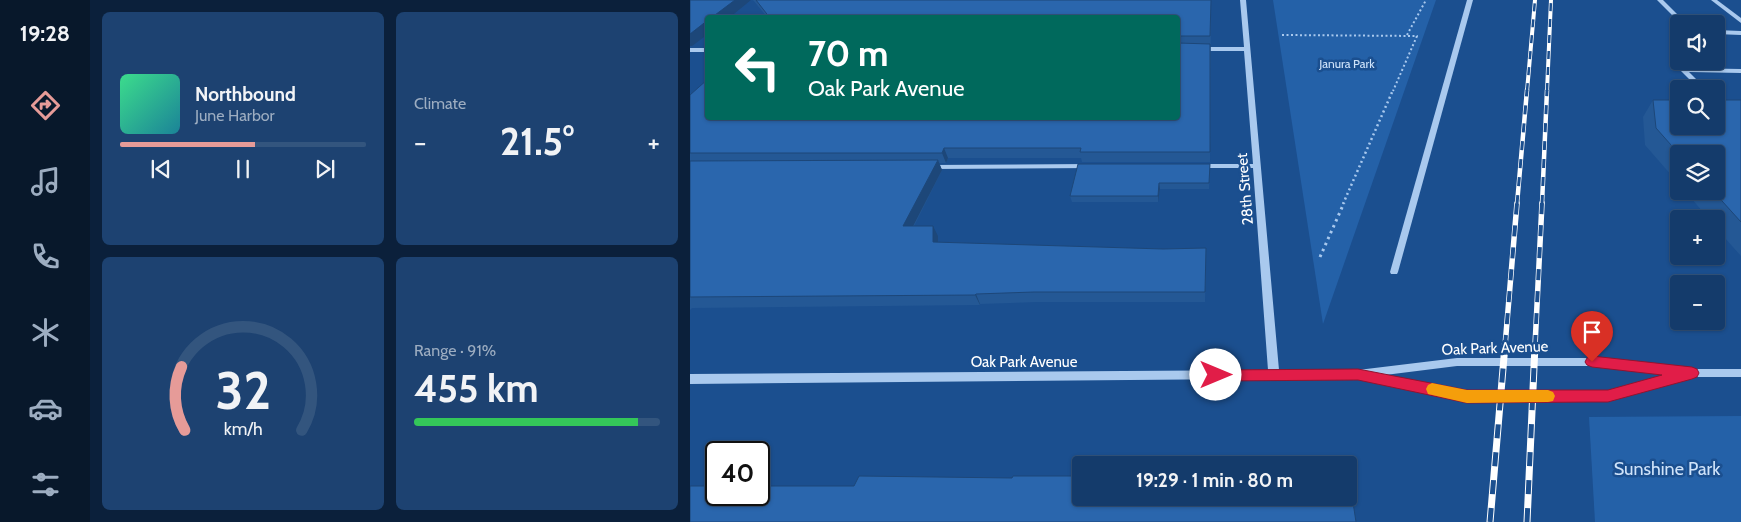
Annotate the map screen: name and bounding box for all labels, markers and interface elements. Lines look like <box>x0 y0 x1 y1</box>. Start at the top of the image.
map controls <box>1670 15 1725 330</box>
button: sound <box>1670 15 1725 70</box>
text: 19:28 <box>20 20 70 47</box>
text: 70 m <box>808 32 889 75</box>
icon: left <box>725 35 790 100</box>
park label: Janura Park <box>1318 56 1375 71</box>
text: Oak Park Avenue <box>808 75 964 102</box>
button: search <box>1670 80 1725 135</box>
text: Northbound <box>195 83 296 106</box>
icon: directions <box>28 88 63 123</box>
text: Climate <box>414 94 466 113</box>
text: June Harbor <box>195 106 275 125</box>
text: 21.5° <box>500 118 574 165</box>
text: − <box>414 125 426 159</box>
text: + <box>648 125 660 159</box>
button: layers <box>1670 145 1725 200</box>
street label: 28th Street <box>1233 152 1257 226</box>
icon: previous <box>147 155 175 183</box>
icon: pause <box>229 155 257 183</box>
icon: next <box>311 155 339 183</box>
icon: music <box>28 164 63 199</box>
button: + <box>1670 210 1725 265</box>
icon: phone <box>28 239 63 274</box>
button: − <box>1670 275 1725 330</box>
pin <box>1571 311 1613 362</box>
icon: climate <box>28 315 63 350</box>
icon: arrive <box>1578 318 1606 346</box>
street label: Oak Park Avenue <box>1441 337 1549 359</box>
text: Range · 91% <box>414 341 496 360</box>
position arrow <box>1189 348 1241 400</box>
street label: Oak Park Avenue <box>971 353 1078 371</box>
text: 32 <box>215 359 271 422</box>
text: 455 km <box>414 365 538 412</box>
icon: car <box>28 391 63 426</box>
text: km/h <box>223 418 263 439</box>
speed limit sign: 40 <box>705 441 770 506</box>
park label: Sunshine Park <box>1614 458 1721 480</box>
icon: filters <box>28 467 63 502</box>
text: 19:29 · 1 min · 80 m <box>1136 469 1293 492</box>

